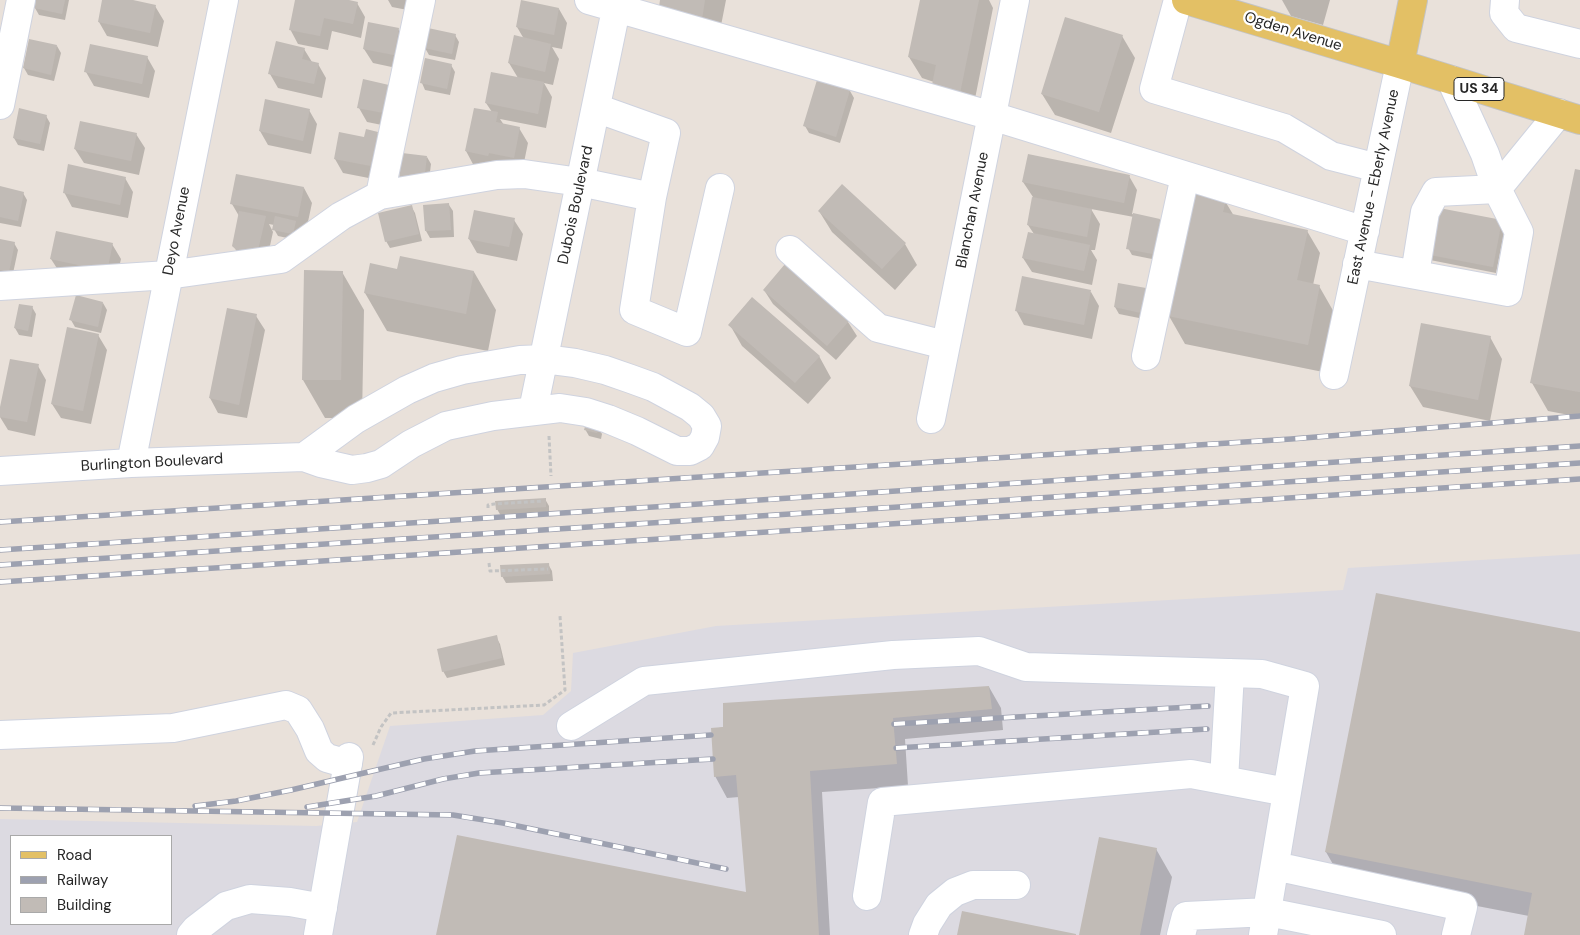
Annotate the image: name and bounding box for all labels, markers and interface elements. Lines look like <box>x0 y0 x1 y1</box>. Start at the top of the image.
street label: Ogden Avenue <box>1242 9 1344 55</box>
road number: US 34 <box>1454 78 1504 100</box>
street label: East Avenue - Eberly Avenue <box>1344 88 1404 286</box>
street label: Dubois Boulevard <box>555 144 597 266</box>
street label: Blanchan Avenue <box>953 150 993 270</box>
street label: Deyo Avenue <box>160 185 194 277</box>
street label: Burlington Boulevard <box>80 450 224 476</box>
legend <box>10 835 172 925</box>
text: Road <box>57 845 92 865</box>
text: Railway <box>57 870 108 890</box>
text: Building <box>57 895 112 915</box>

